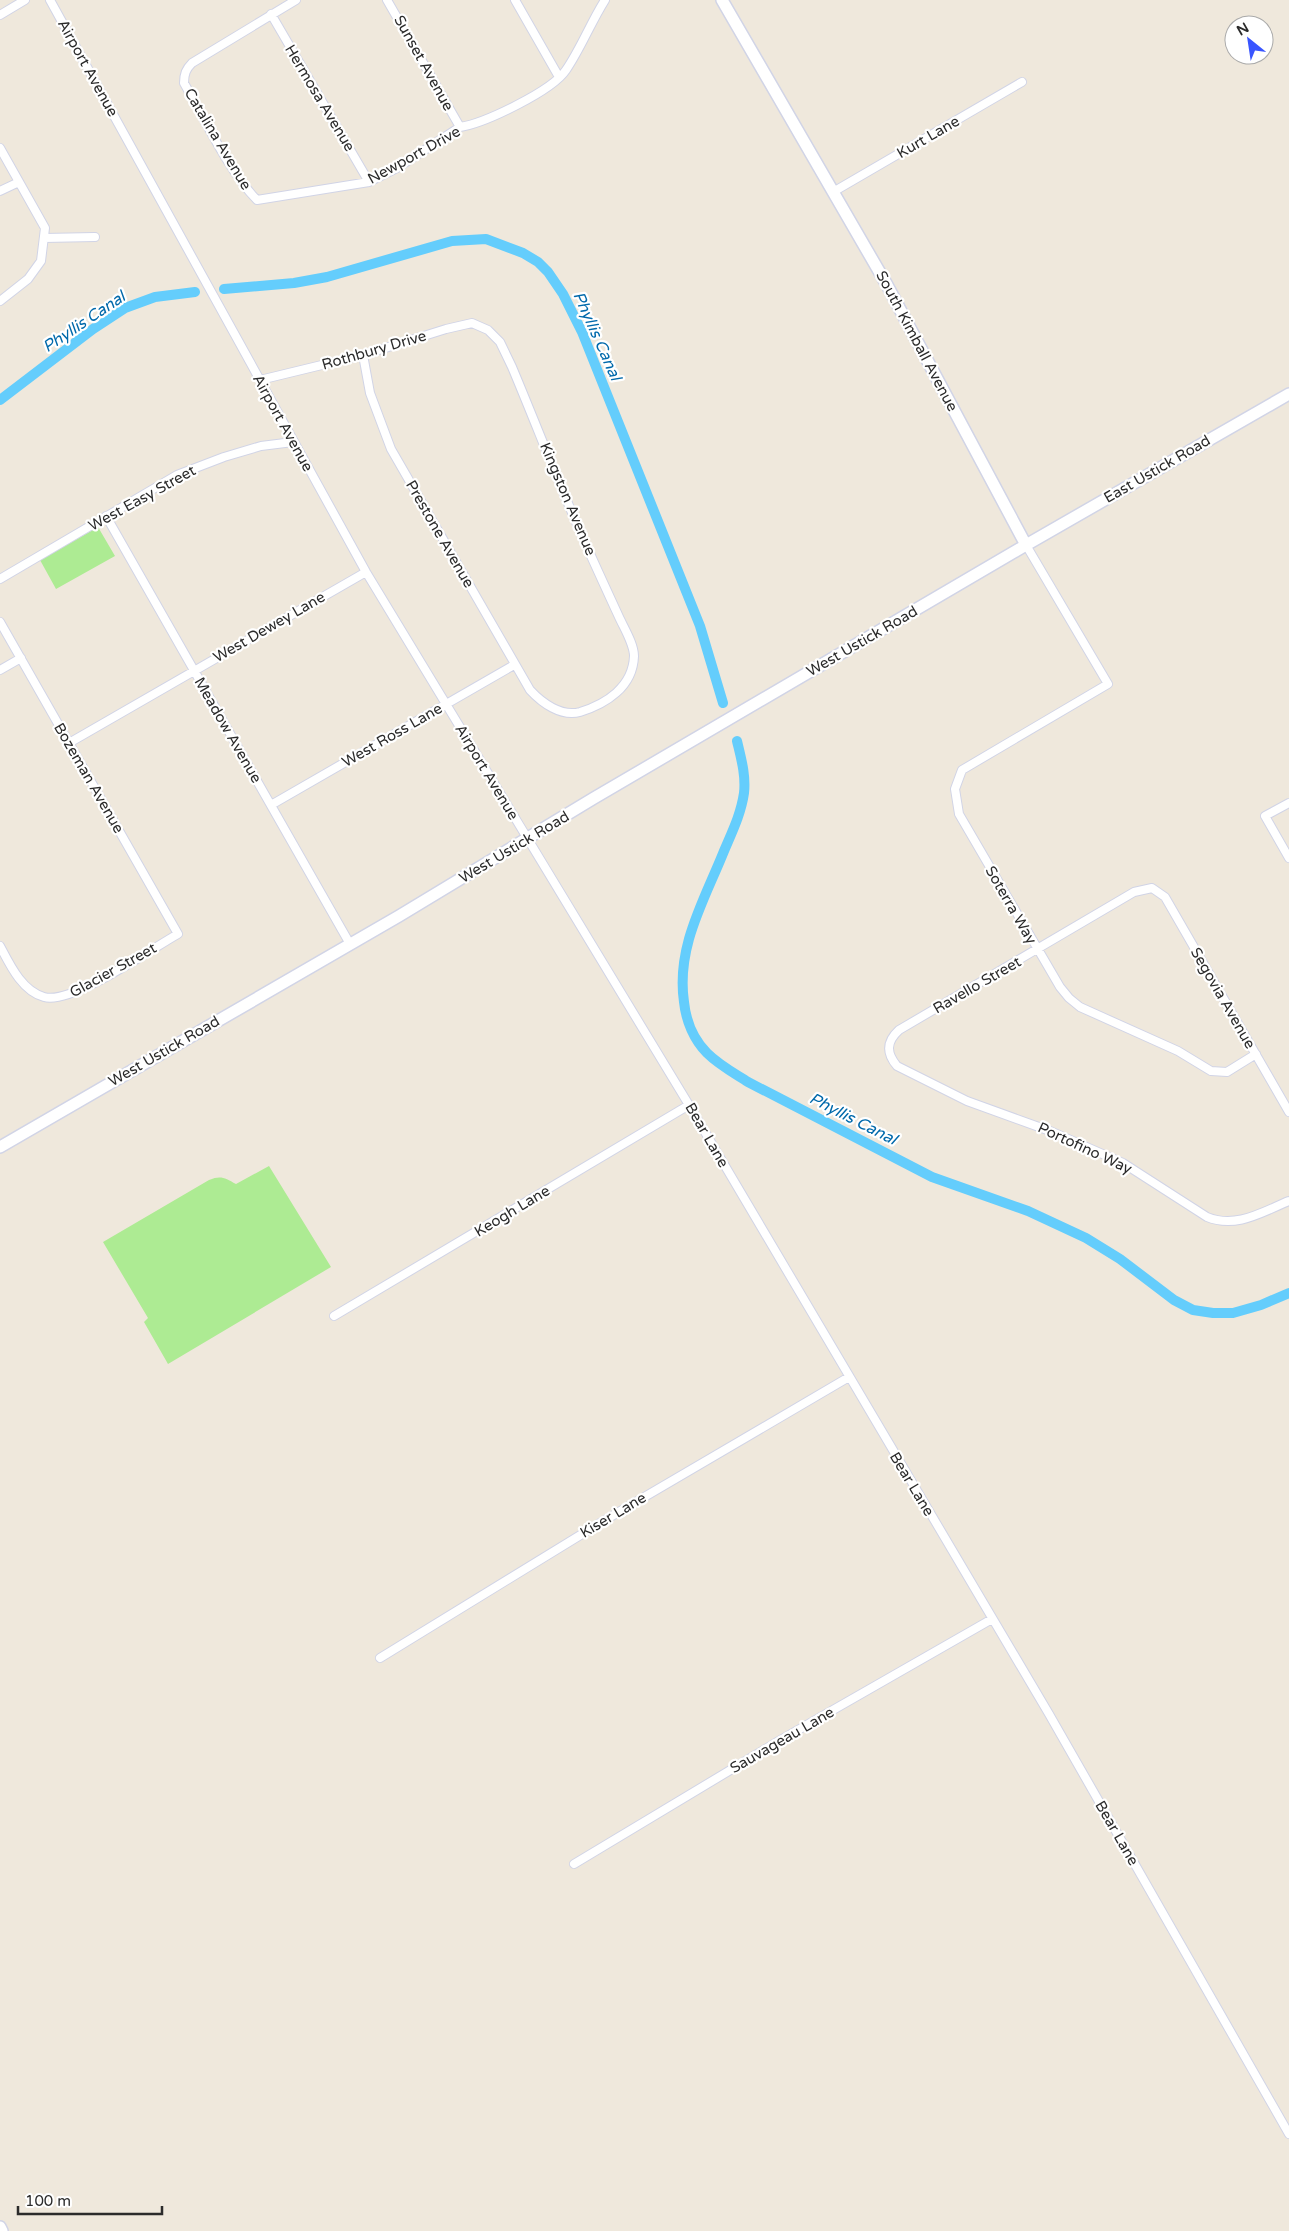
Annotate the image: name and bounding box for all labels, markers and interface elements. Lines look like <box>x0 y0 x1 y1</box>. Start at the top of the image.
street label: Sunset Avenue <box>390 12 458 114</box>
north arrow <box>1224 15 1274 65</box>
street label: Airport Avenue <box>54 16 122 120</box>
text: N <box>1234 19 1252 39</box>
street label: Hermosa Avenue <box>281 41 359 155</box>
street label: Catalina Avenue <box>181 85 255 193</box>
street label: Kurt Lane <box>894 112 962 162</box>
street label: Newport Drive <box>365 122 463 188</box>
street label: South Kimball Avenue <box>872 268 962 414</box>
water label: Phyllis Canal <box>39 286 131 357</box>
water label: Phyllis Canal <box>568 288 626 386</box>
street label: Rothbury Drive <box>320 326 428 374</box>
street label: Airport Avenue <box>249 371 317 475</box>
street label: East Ustick Road <box>1100 431 1214 507</box>
street label: Kingston Avenue <box>536 440 600 558</box>
street label: West Easy Street <box>85 461 199 535</box>
street label: Prestone Avenue <box>402 477 478 591</box>
street label: West Dewey Lane <box>210 588 328 666</box>
street label: West Ustick Road <box>803 602 921 680</box>
street label: Meadow Avenue <box>190 674 266 786</box>
street label: West Ross Lane <box>339 699 445 771</box>
street label: Bozeman Avenue <box>50 720 128 836</box>
street label: Airport Avenue <box>451 721 523 823</box>
street label: West Ustick Road <box>456 807 572 887</box>
street label: Soterra Way <box>981 863 1041 947</box>
street label: Glacier Street <box>67 939 160 1001</box>
street label: Segovia Avenue <box>1187 944 1259 1052</box>
street label: Ravello Street <box>930 952 1024 1017</box>
street label: West Ustick Road <box>105 1012 223 1090</box>
water label: Phyllis Canal <box>806 1088 902 1150</box>
street label: Bear Lane <box>681 1099 733 1171</box>
street label: Portofino Way <box>1035 1118 1135 1178</box>
street label: Keogh Lane <box>471 1181 553 1241</box>
street label: Bear Lane <box>886 1449 938 1519</box>
street label: Kiser Lane <box>577 1488 649 1542</box>
street label: Sauvageau Lane <box>727 1703 837 1777</box>
street label: Bear Lane <box>1091 1797 1143 1869</box>
scale bar <box>18 2184 161 2216</box>
text: 100 m <box>25 2192 71 2210</box>

